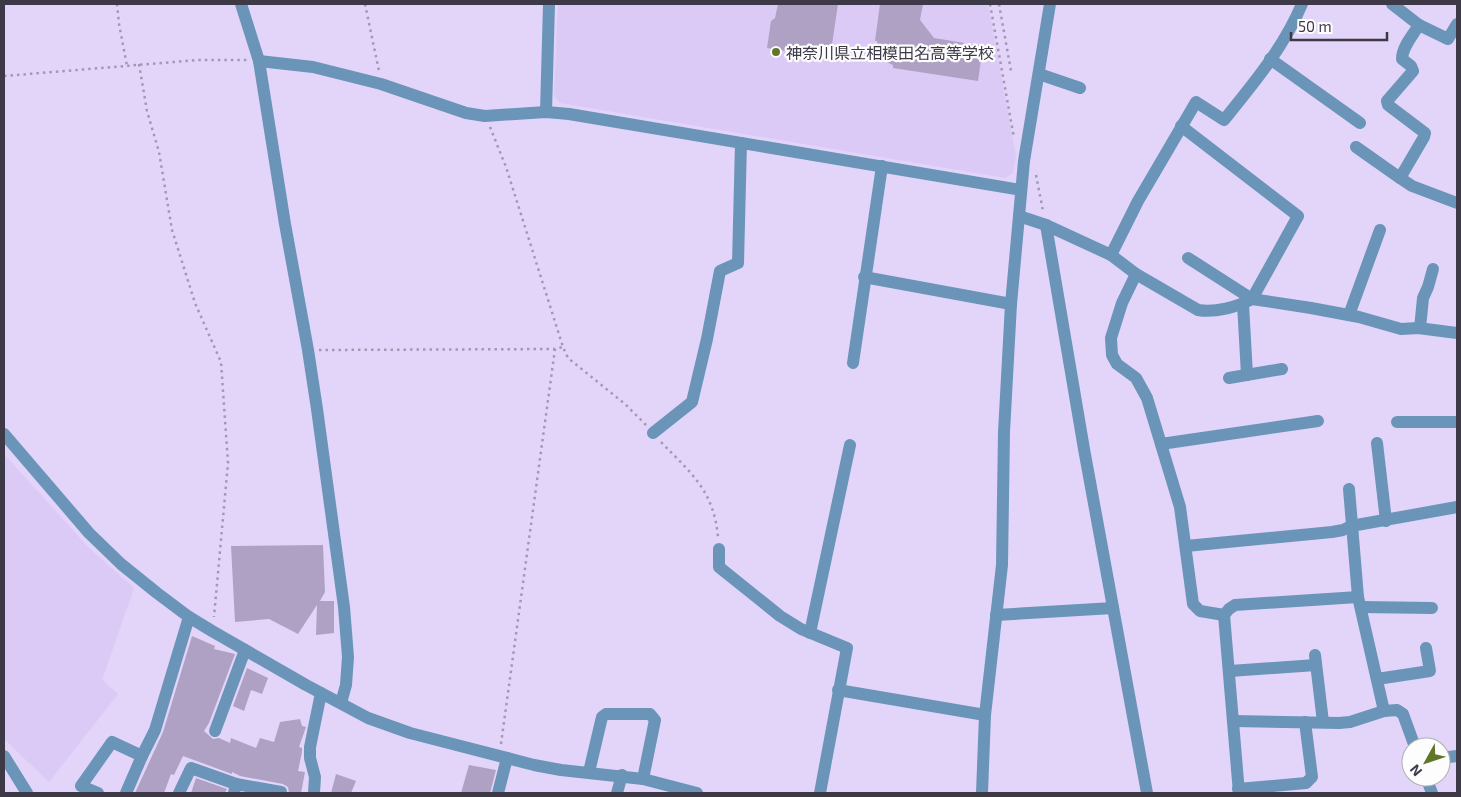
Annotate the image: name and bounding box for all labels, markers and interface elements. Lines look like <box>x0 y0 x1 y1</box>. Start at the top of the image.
scale bar <box>1291 10 1387 42</box>
text: 50 m <box>1298 17 1332 35</box>
place label: 神奈川県立相模田名高等学校 <box>786 43 994 62</box>
marker: 神奈川県立相模田名高等学校 <box>770 46 782 58</box>
north arrow <box>1401 737 1451 787</box>
text: N <box>1406 761 1425 780</box>

